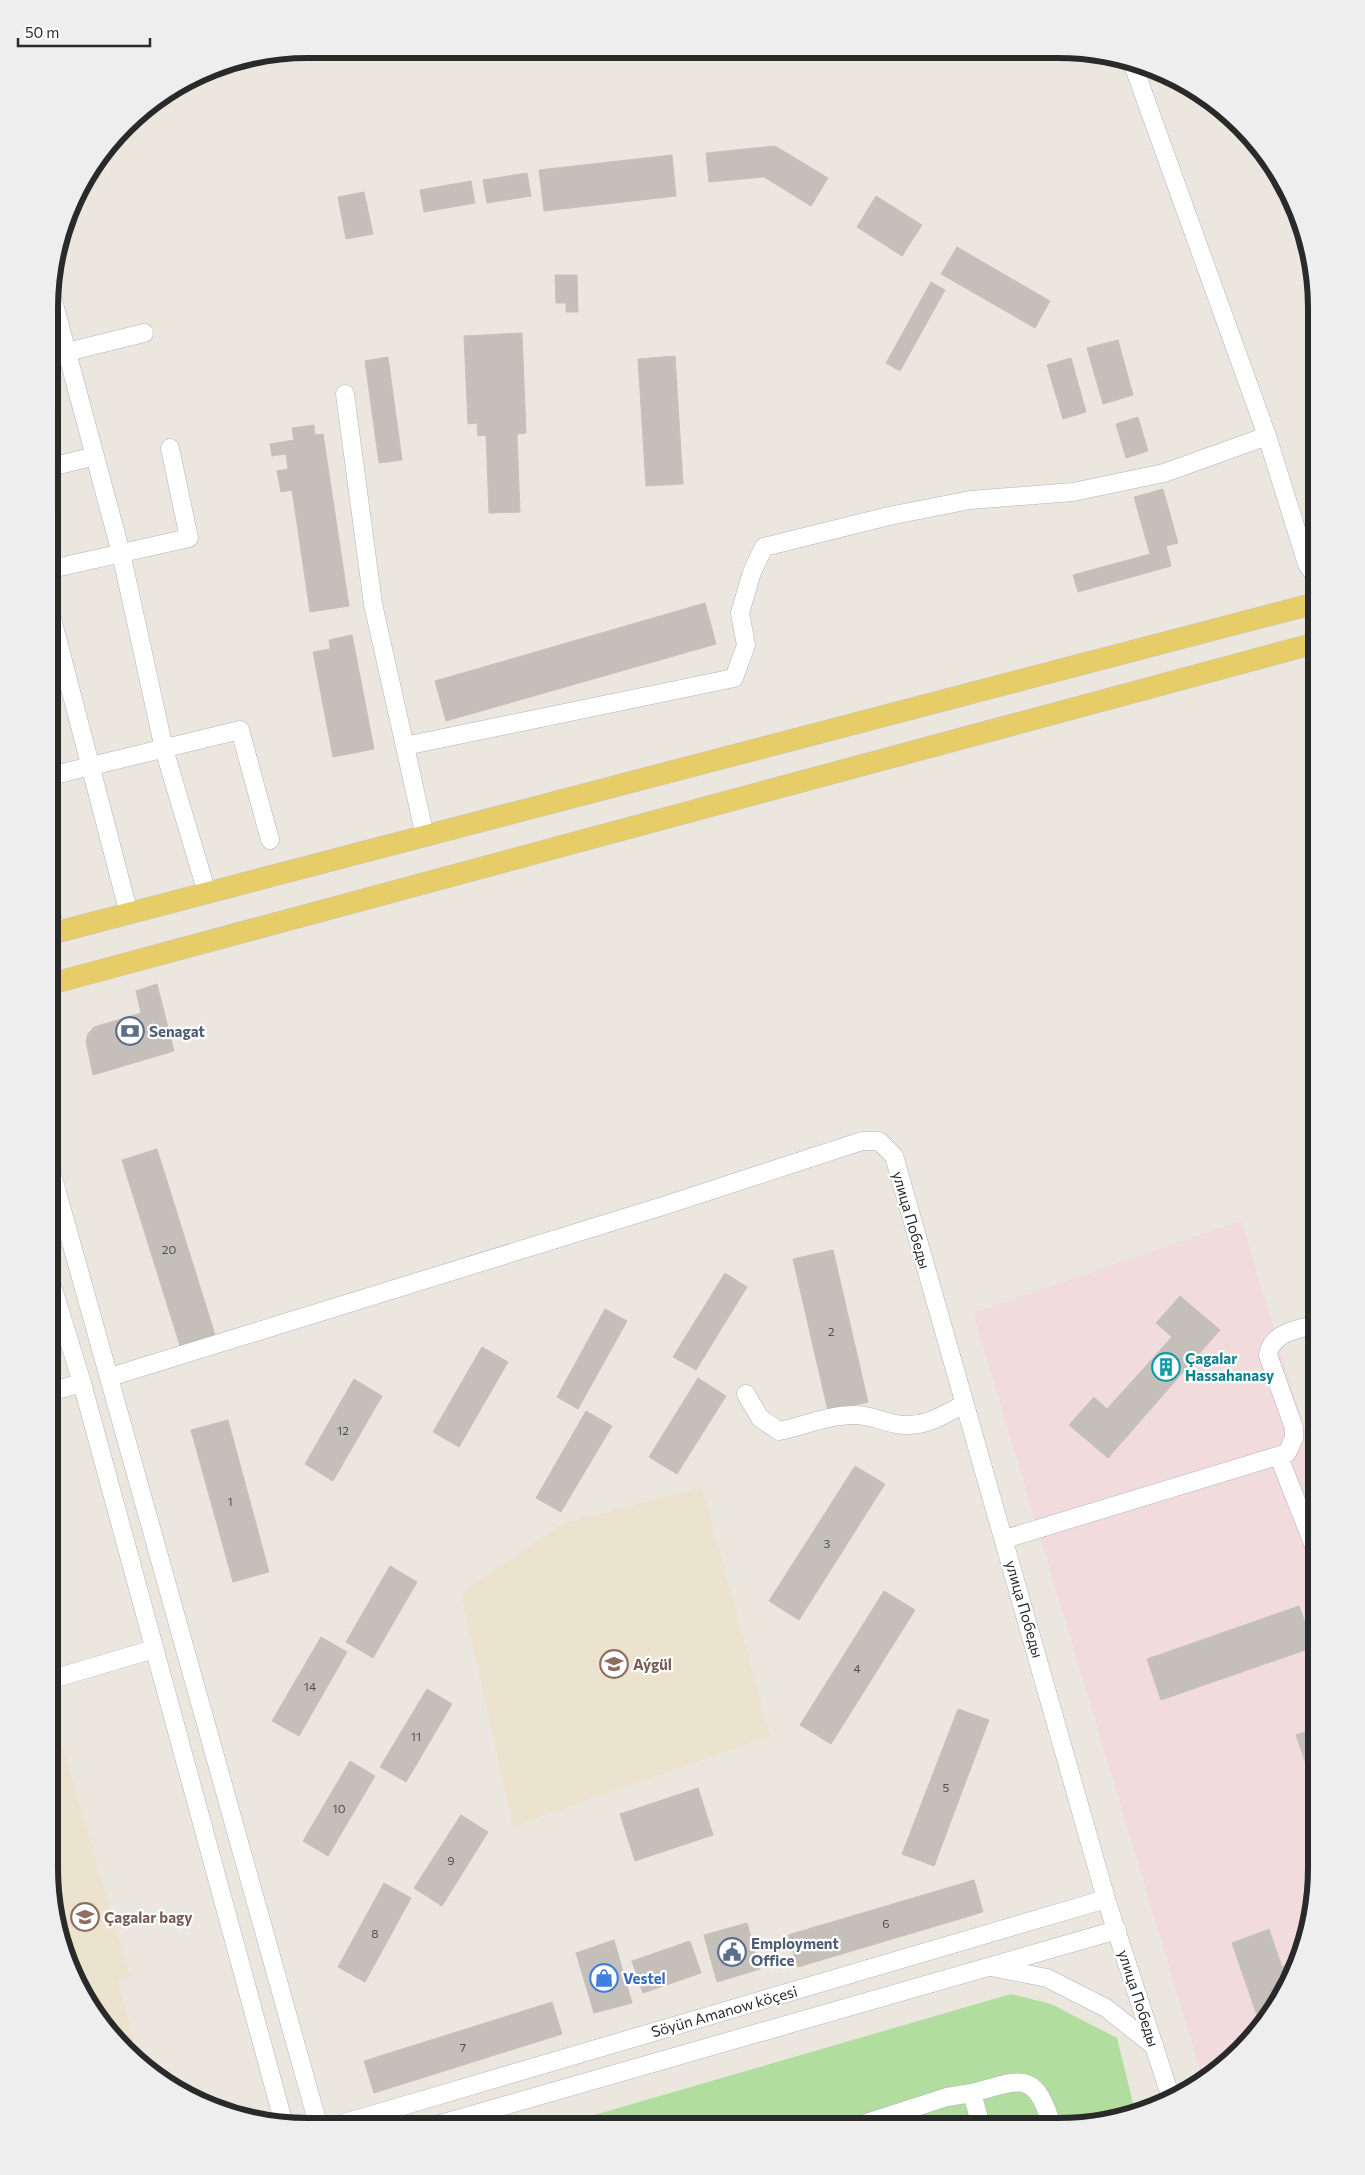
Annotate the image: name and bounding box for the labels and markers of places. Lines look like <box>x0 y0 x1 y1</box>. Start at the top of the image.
bank icon: Senagat <box>115 1016 145 1046</box>
place label: Senagat <box>149 1022 205 1040</box>
place label: Çagalar Hassahanasy <box>1185 1349 1275 1384</box>
building icon: Çagalar Hassahanasy <box>1151 1352 1181 1382</box>
school or university icon: Aýgül <box>599 1649 629 1679</box>
place label: Aýgül <box>633 1655 672 1673</box>
school or university icon: Çagalar bagy <box>70 1902 100 1932</box>
place label: Çagalar bagy <box>104 1908 193 1926</box>
place label: Employment Office <box>751 1934 839 1969</box>
public building icon: Employment Office <box>717 1937 747 1967</box>
shop icon: Vestel <box>589 1963 619 1993</box>
place label: Vestel <box>623 1969 666 1987</box>

